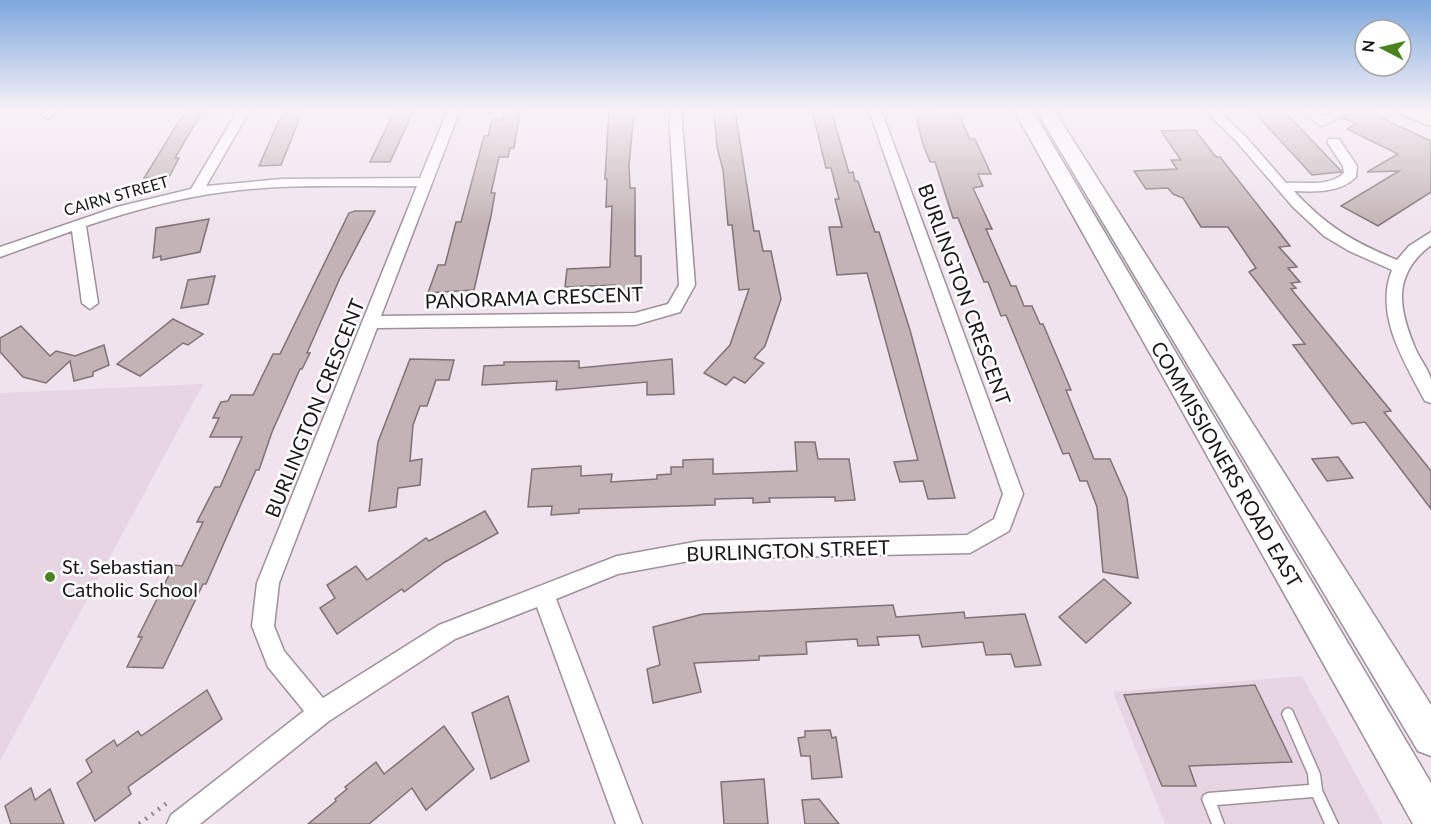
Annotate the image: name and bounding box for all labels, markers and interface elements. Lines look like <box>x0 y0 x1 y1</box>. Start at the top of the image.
north arrow <box>1353 18 1413 78</box>
text: N <box>1357 39 1378 53</box>
street label: CAIRN STREET <box>61 171 171 219</box>
street label: BURLINGTON CRESCENT <box>914 180 1016 408</box>
street label: PANORAMA CRESCENT <box>424 281 644 313</box>
street label: BURLINGTON CRESCENT <box>259 295 369 521</box>
street label: COMMISSIONERS ROAD EAST <box>1147 337 1308 591</box>
street label: BURLINGTON STREET <box>686 534 890 566</box>
place label: St. Sebastian Catholic School <box>62 554 198 601</box>
marker: St. Sebastian Catholic School <box>43 570 57 584</box>

